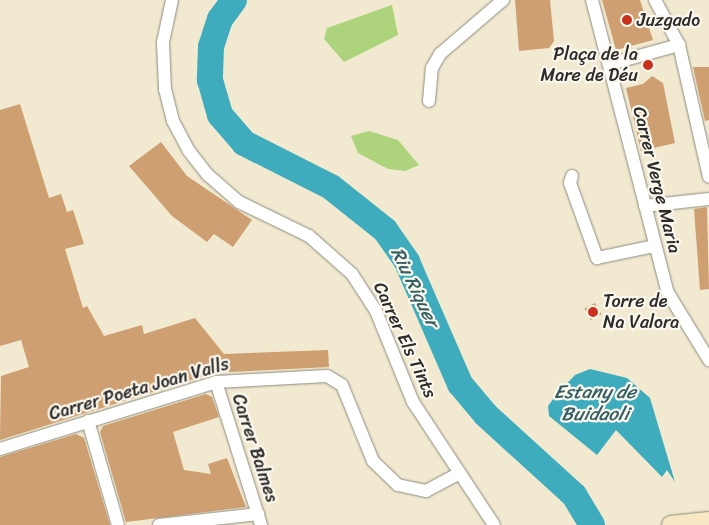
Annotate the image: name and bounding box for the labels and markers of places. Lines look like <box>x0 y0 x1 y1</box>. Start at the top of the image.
place label: Juzgado <box>637 9 700 31</box>
marker: Juzgado <box>621 14 633 26</box>
place label: Plaça de la Mare de Déu <box>540 44 638 86</box>
marker: Plaça de la Mare de Déu <box>642 59 654 71</box>
place label: Torre de Na Valora <box>603 291 678 334</box>
marker: Torre de Na Valora <box>587 306 599 318</box>

